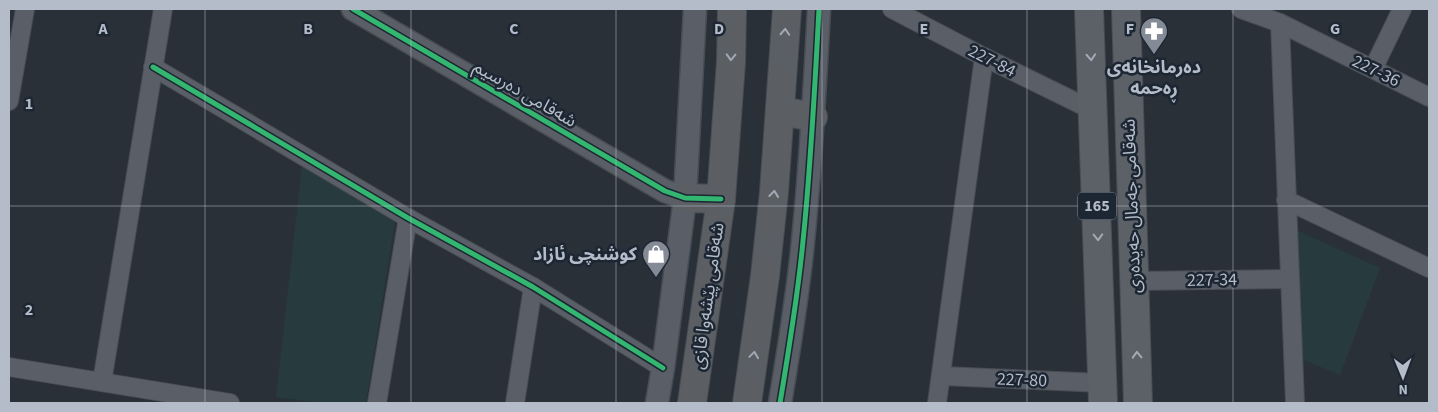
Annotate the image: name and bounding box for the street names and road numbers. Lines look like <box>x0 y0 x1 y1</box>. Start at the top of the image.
street label: 227-84 <box>964 38 1020 84</box>
street label: 227-36 <box>1348 49 1404 93</box>
street label: شەقامی دەرسیم <box>469 54 581 134</box>
street label: شەقامی جەمال حەیدەری <box>1116 118 1148 294</box>
road number: 165 <box>1078 192 1116 220</box>
street label: شەقامی پێشەوا قازی <box>685 221 731 371</box>
street label: 227-34 <box>1187 267 1237 293</box>
street label: 227-80 <box>996 367 1048 393</box>

